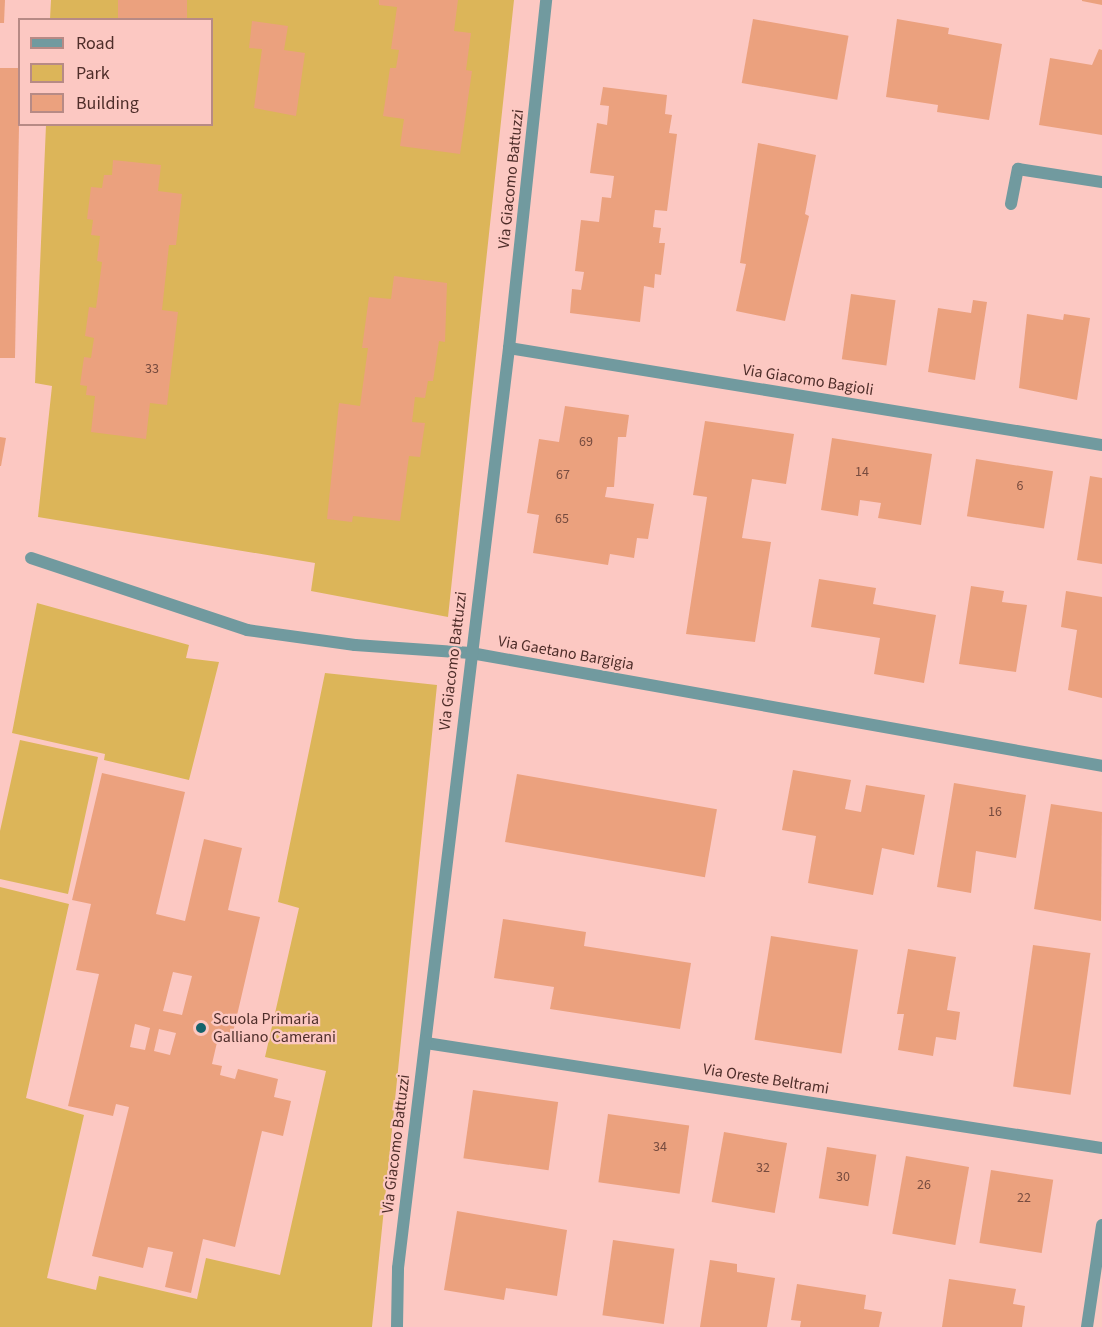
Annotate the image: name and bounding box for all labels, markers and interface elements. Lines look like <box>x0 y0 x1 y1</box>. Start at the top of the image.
legend <box>18 18 213 126</box>
text: Road <box>76 31 115 56</box>
text: Park <box>76 61 110 86</box>
text: Building <box>76 91 139 116</box>
street label: Via Giacomo Battuzzi <box>494 108 528 250</box>
street label: Via Giacomo Bagioli <box>741 360 875 400</box>
house number: 33 <box>145 361 159 377</box>
house number: 69 <box>579 434 593 450</box>
house number: 14 <box>855 464 869 480</box>
house number: 67 <box>556 467 570 483</box>
house number: 6 <box>1017 478 1023 494</box>
house number: 65 <box>555 511 569 527</box>
street label: Via Giacomo Battuzzi <box>435 590 471 732</box>
street label: Via Gaetano Bargigia <box>496 632 636 674</box>
house number: 16 <box>988 804 1002 820</box>
place label: Scuola Primaria Galliano Camerani <box>213 1009 336 1047</box>
marker: Scuola Primaria Galliano Camerani <box>194 1021 208 1035</box>
street label: Via Oreste Beltrami <box>702 1060 830 1098</box>
street label: Via Giacomo Battuzzi <box>378 1073 414 1215</box>
house number: 34 <box>653 1139 667 1155</box>
house number: 32 <box>756 1160 770 1176</box>
house number: 30 <box>836 1169 850 1185</box>
house number: 26 <box>917 1177 931 1193</box>
house number: 22 <box>1017 1190 1031 1206</box>

